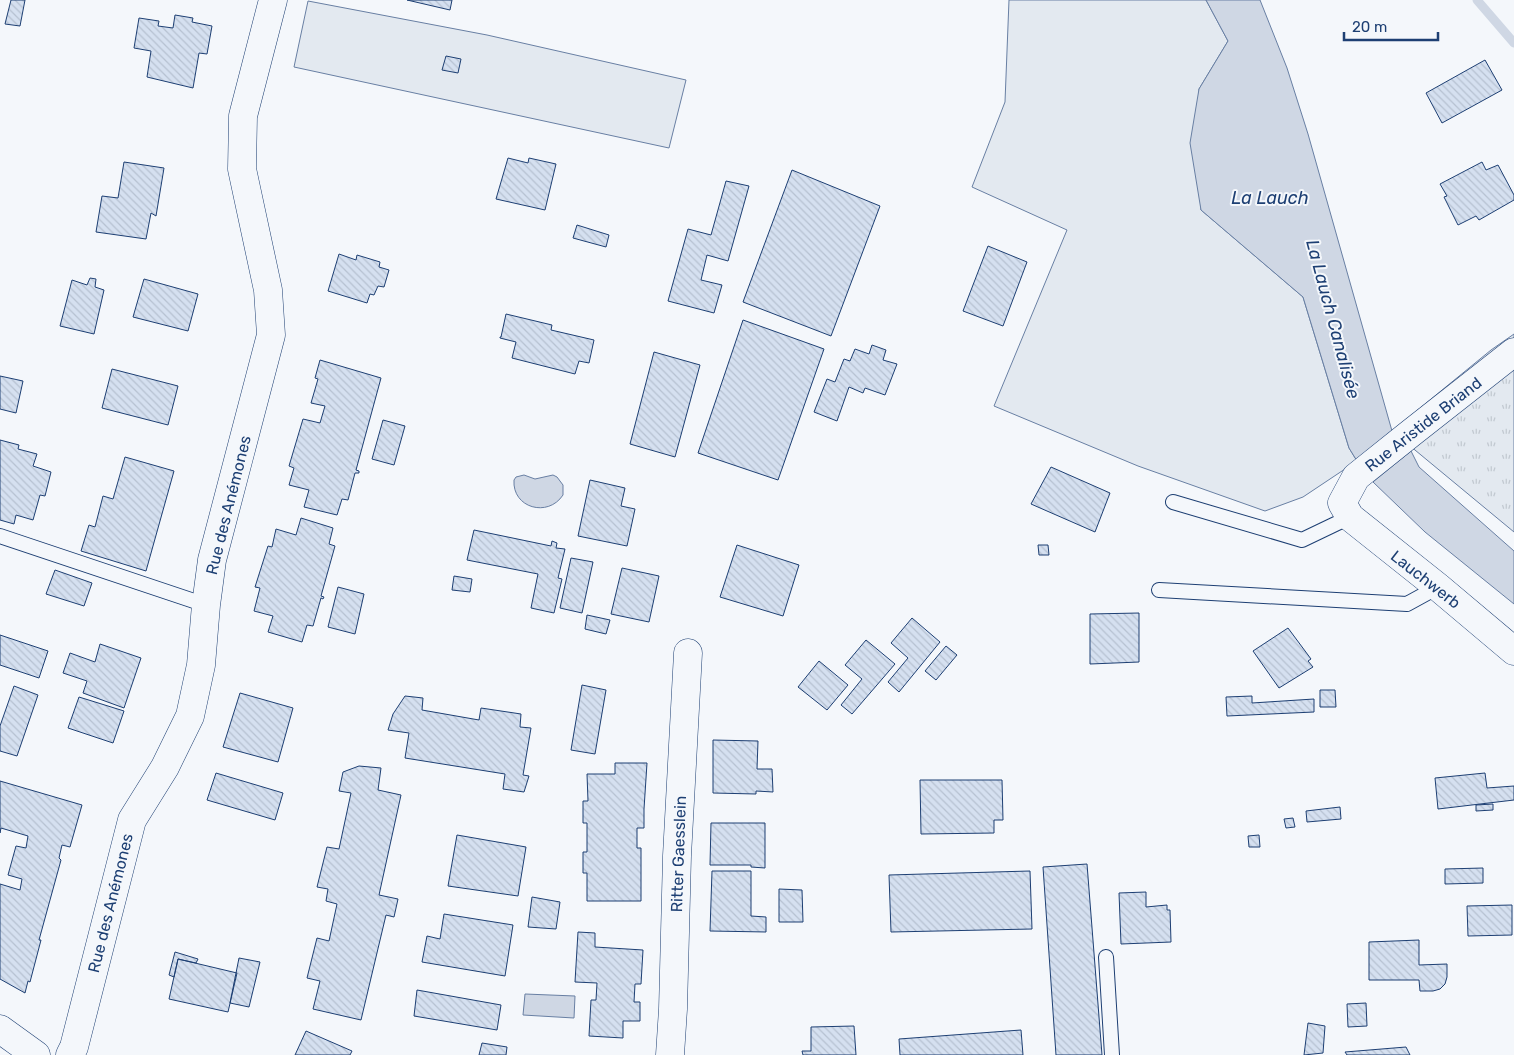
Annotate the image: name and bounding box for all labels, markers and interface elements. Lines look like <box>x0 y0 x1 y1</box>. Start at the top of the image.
scale bar <box>1344 10 1438 42</box>
text: 20 m <box>1352 18 1387 36</box>
water label: La Lauch <box>1231 187 1309 209</box>
water label: La Lauch Canalisée <box>1301 237 1365 401</box>
street label: Rue Aristide Briand <box>1361 373 1485 476</box>
street label: Rue des Anémones <box>202 434 255 577</box>
street label: Lauchwerb <box>1387 546 1464 612</box>
street label: Ritter Gaesslein <box>667 795 690 913</box>
street label: Rue des Anémones <box>84 832 137 975</box>

